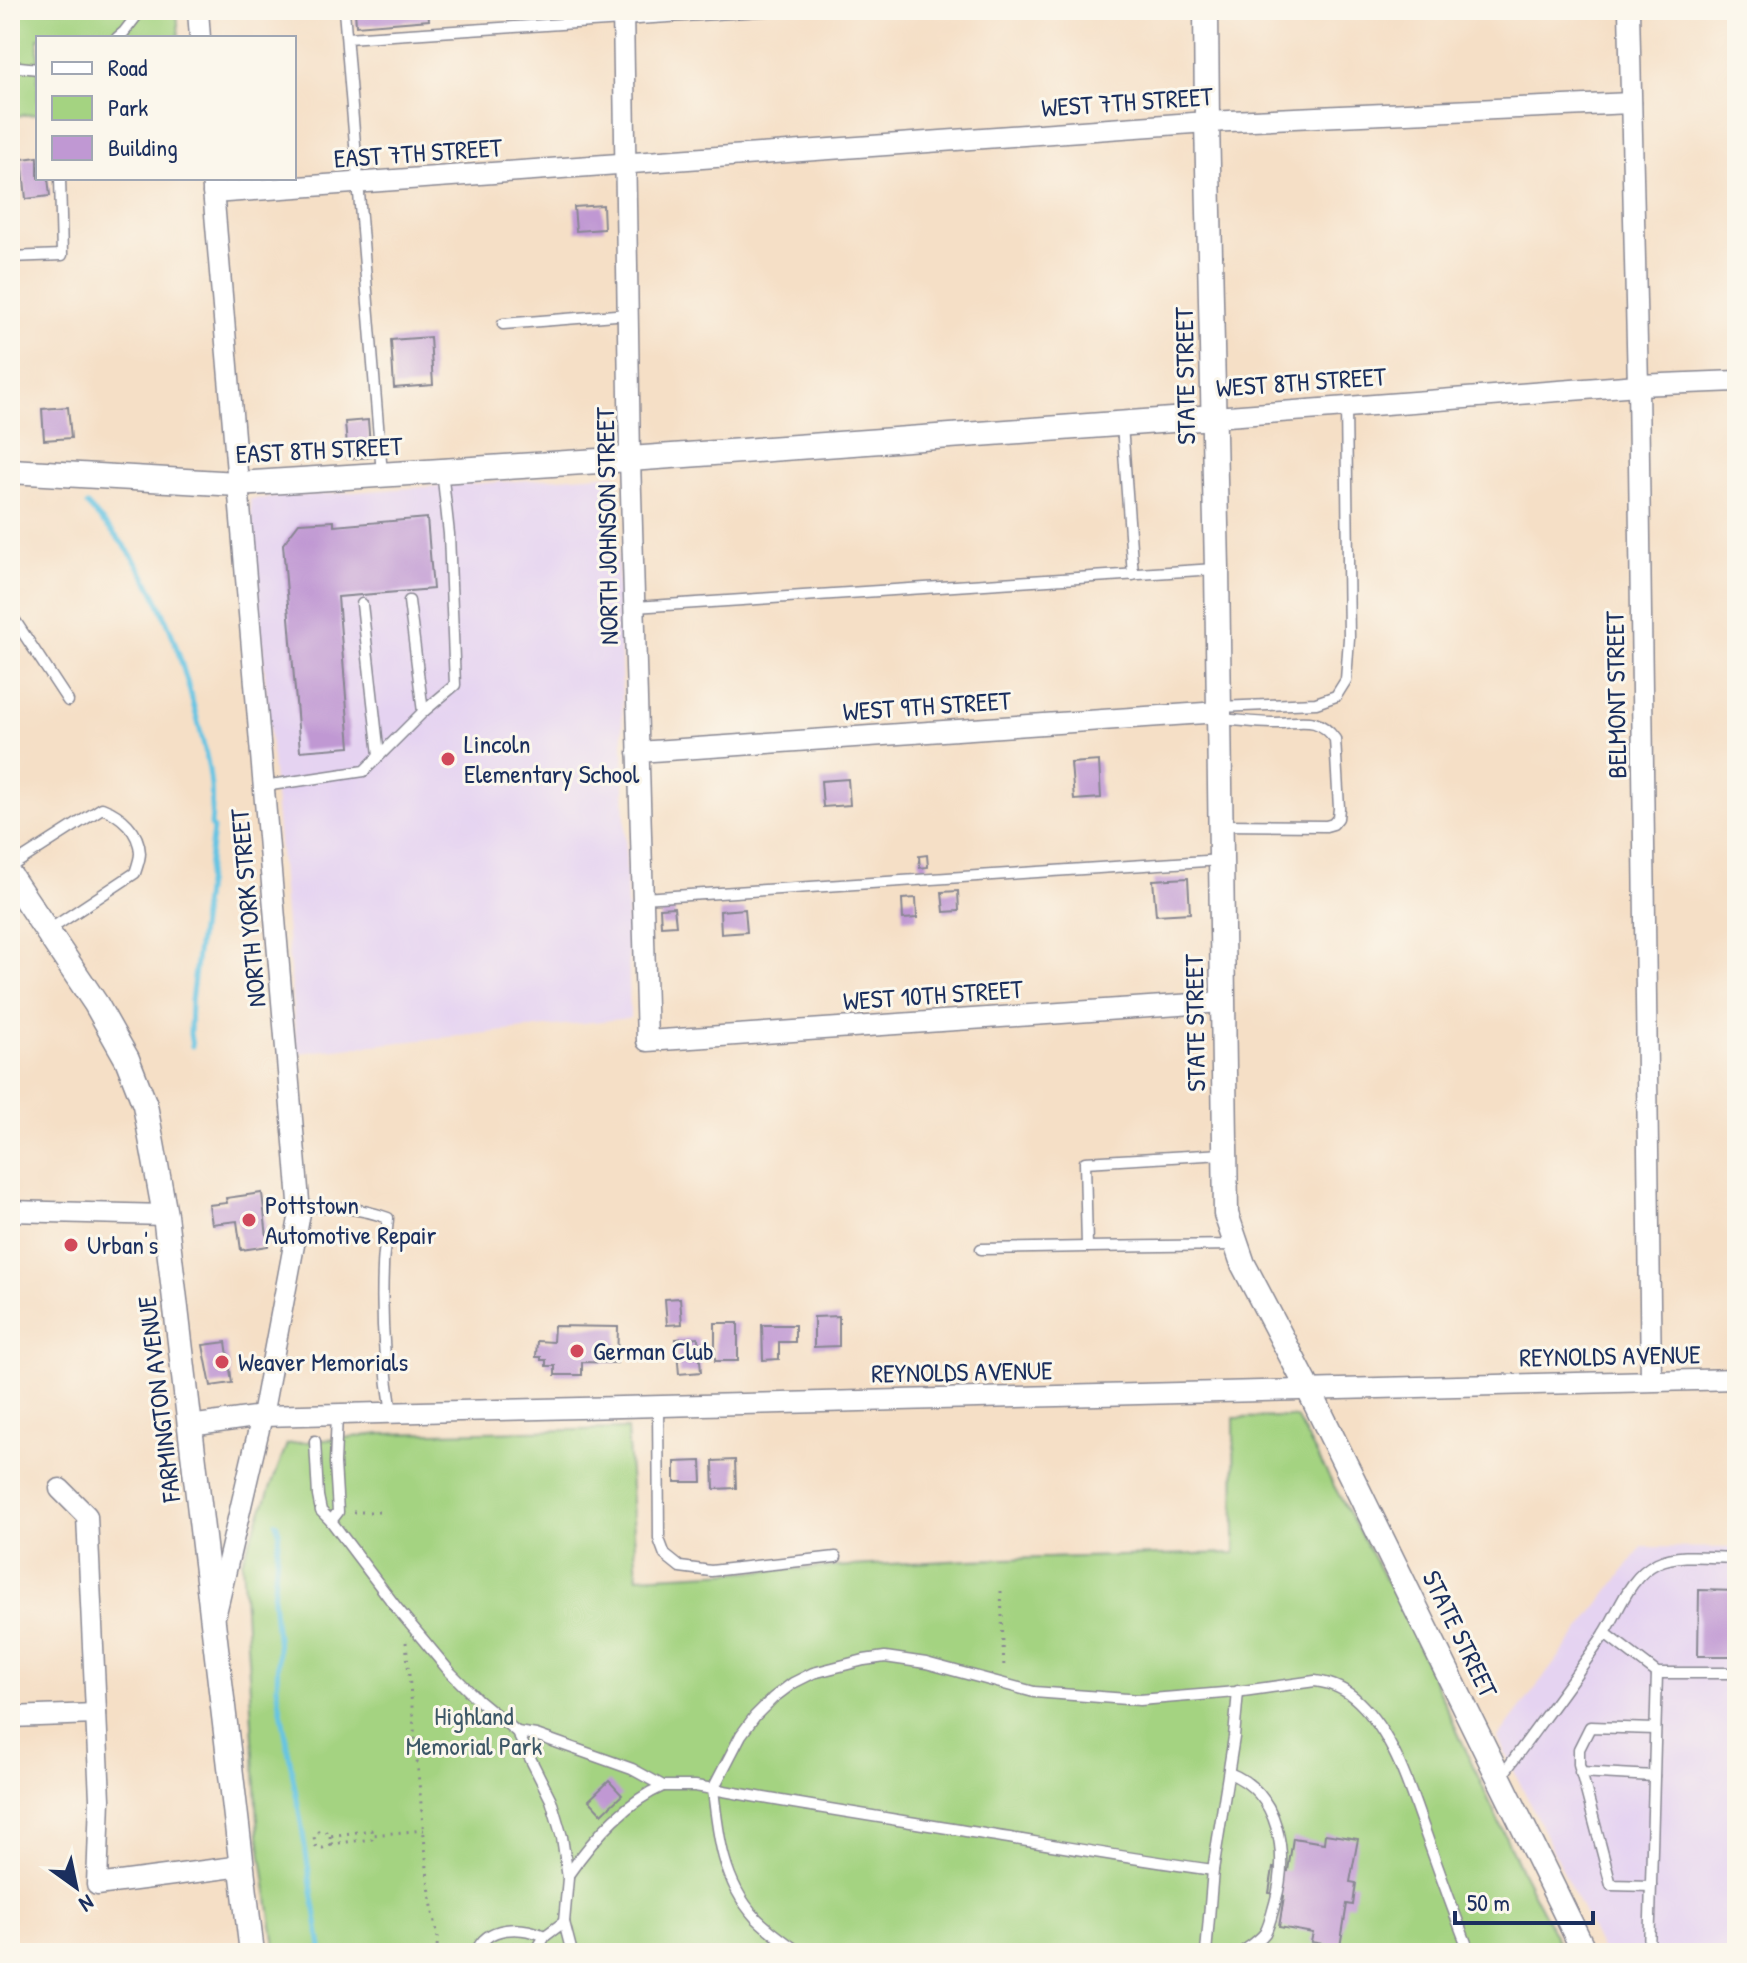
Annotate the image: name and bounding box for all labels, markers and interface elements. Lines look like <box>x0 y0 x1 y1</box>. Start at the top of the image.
legend <box>36 36 296 180</box>
text: Road <box>108 51 147 83</box>
street label: WEST 7TH STREET <box>1040 78 1215 125</box>
text: Park <box>108 91 148 123</box>
street label: EAST 7TH STREET <box>333 129 504 176</box>
text: Building <box>108 131 178 163</box>
street label: STATE STREET <box>1166 306 1203 445</box>
street label: WEST 8TH STREET <box>1215 358 1388 405</box>
street label: NORTH JOHNSON STREET <box>587 406 626 645</box>
street label: EAST 8TH STREET <box>235 428 404 471</box>
street label: BELMONT STREET <box>1597 610 1634 779</box>
street label: WEST 9TH STREET <box>842 682 1013 729</box>
place label: Lincoln Elementary School <box>464 726 640 791</box>
marker: Lincoln Elementary School <box>439 750 457 768</box>
street label: NORTH YORK STREET <box>221 807 274 1009</box>
street label: STATE STREET <box>1176 953 1213 1092</box>
street label: WEST 10TH STREET <box>842 971 1025 1018</box>
place label: Pottstown Automotive Repair <box>265 1187 436 1252</box>
marker: Pottstown Automotive Repair <box>240 1211 258 1229</box>
place label: Urban's <box>87 1227 158 1262</box>
marker: Urban's <box>62 1236 80 1254</box>
street label: FARMINGTON AVENUE <box>128 1294 189 1505</box>
place label: German Club <box>593 1333 714 1368</box>
street label: REYNOLDS AVENUE <box>1519 1336 1702 1375</box>
marker: German Club <box>568 1342 586 1360</box>
place label: Weaver Memorials <box>238 1344 408 1379</box>
street label: REYNOLDS AVENUE <box>871 1352 1054 1391</box>
marker: Weaver Memorials <box>213 1353 231 1371</box>
street label: STATE STREET <box>1415 1564 1507 1704</box>
park label: Highland Memorial Park <box>406 1698 542 1763</box>
north arrow <box>36 1847 116 1927</box>
scale bar <box>1455 1875 1593 1925</box>
text: 50 m <box>1467 1886 1510 1918</box>
text: N <box>74 1888 100 1920</box>

